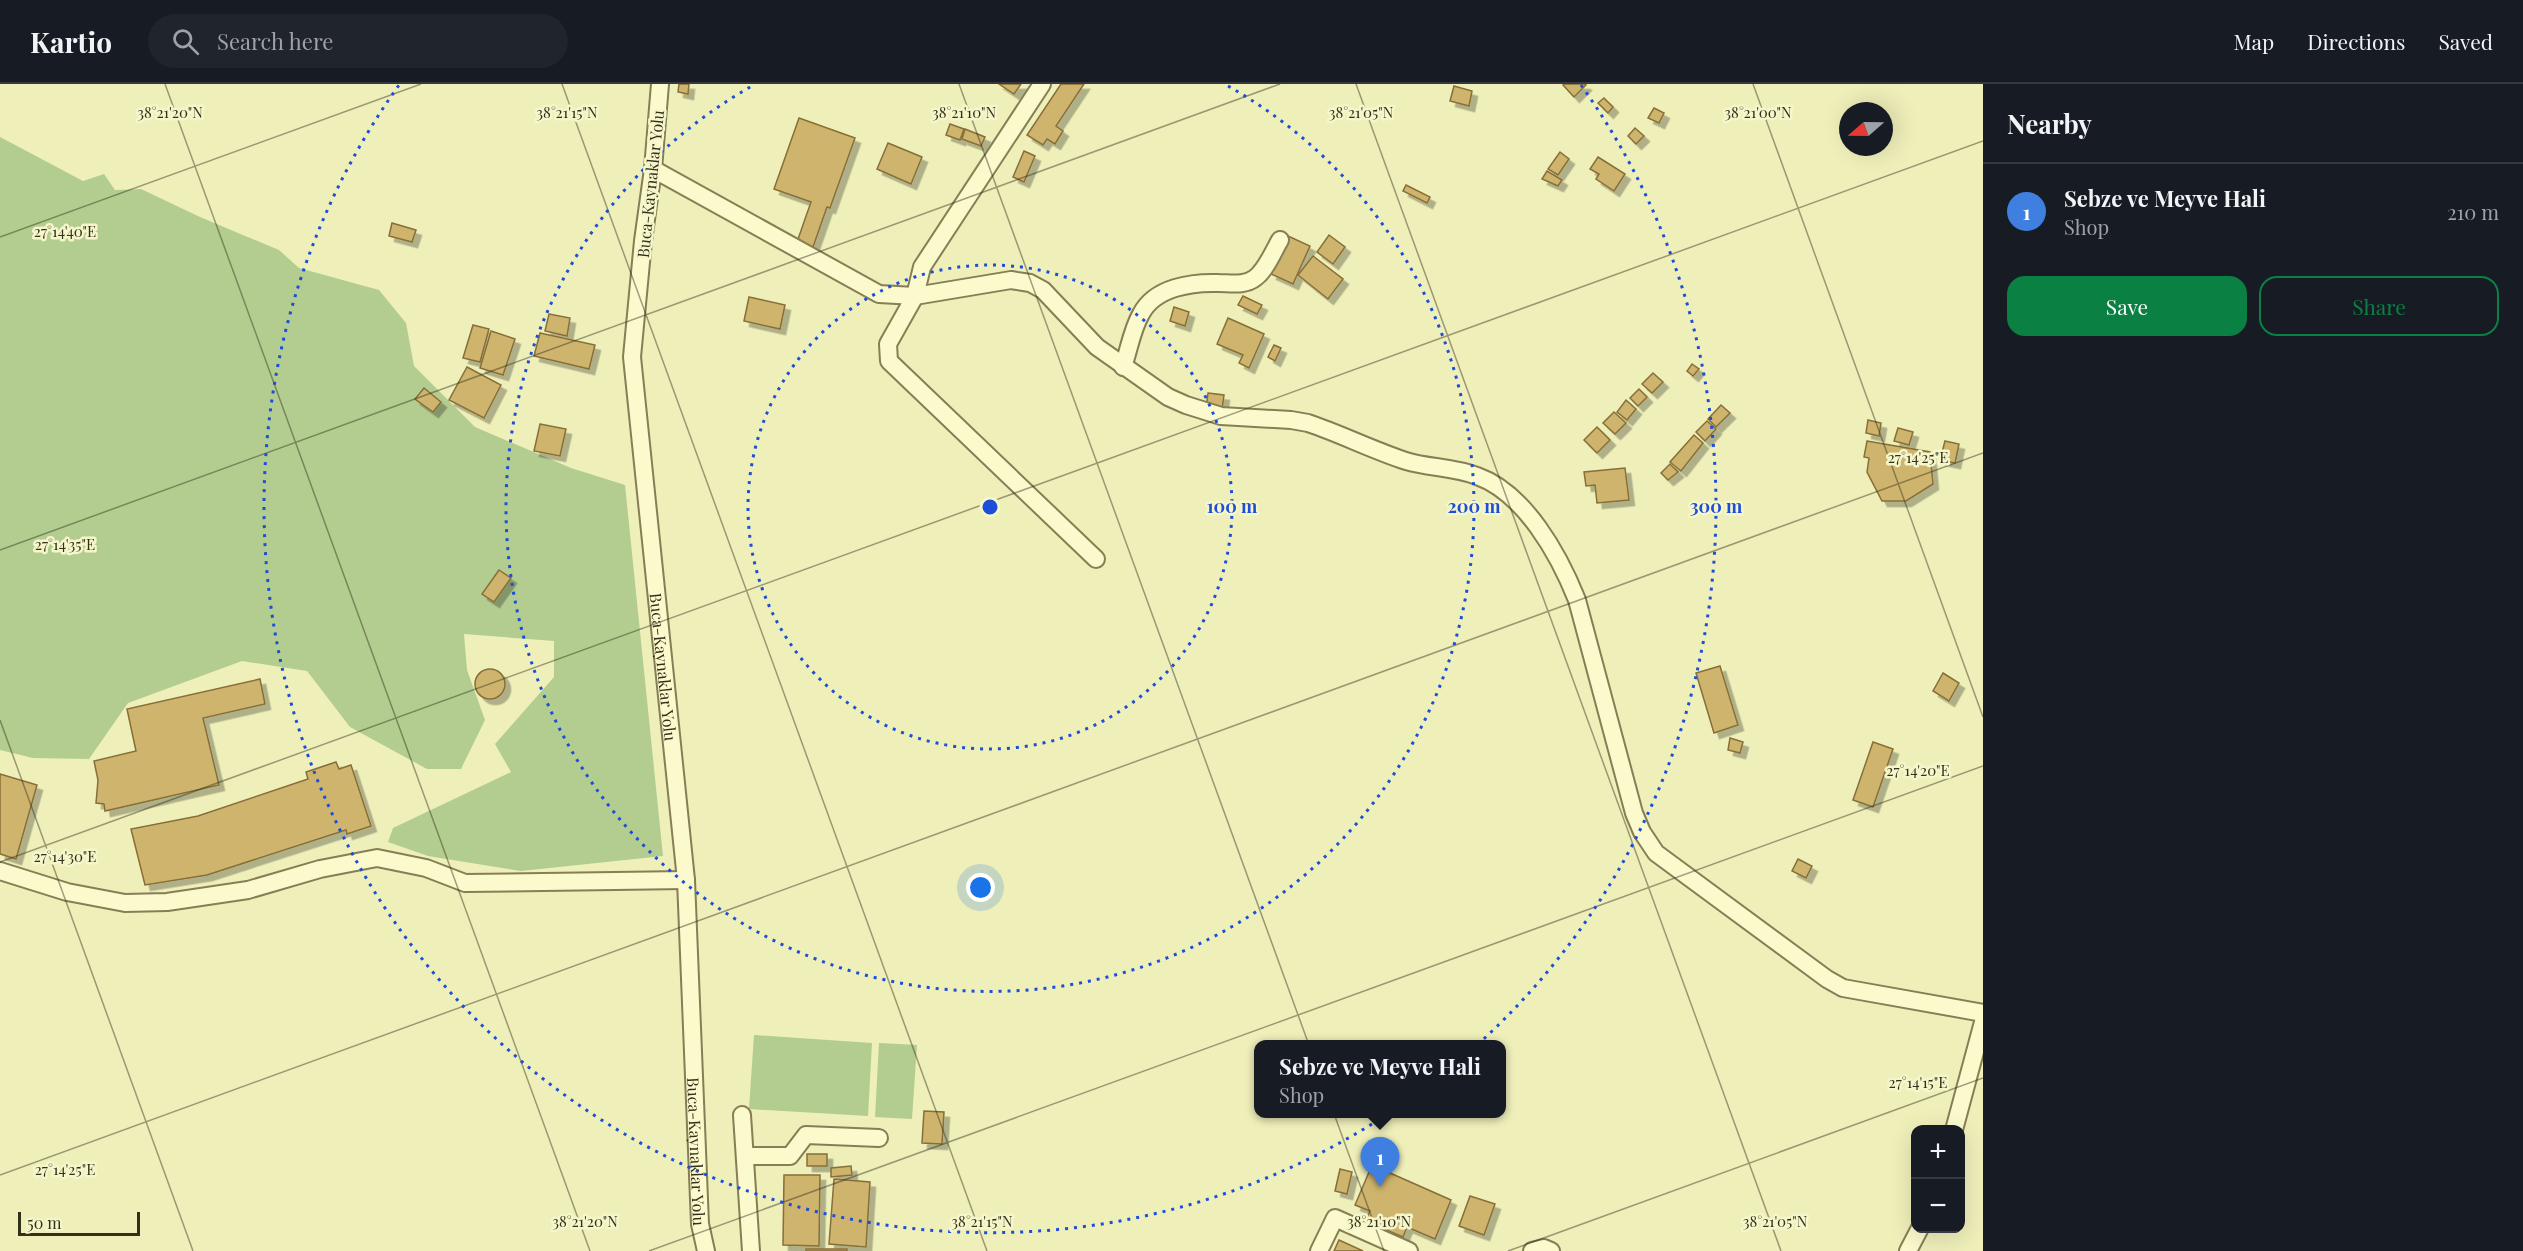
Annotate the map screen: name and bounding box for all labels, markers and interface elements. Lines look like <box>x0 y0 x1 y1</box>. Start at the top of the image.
search box <box>148 14 568 68</box>
text: Kartio <box>30 23 112 60</box>
icon: search <box>169 25 202 58</box>
text: Search here <box>217 26 333 56</box>
text: Map <box>2233 27 2274 55</box>
text: Directions <box>2307 27 2405 55</box>
text: Saved <box>2438 27 2493 55</box>
text: 38°21'20"N <box>137 102 203 122</box>
text: 38°21'15"N <box>536 102 598 122</box>
text: 38°21'10"N <box>932 102 996 122</box>
text: 38°21'05"N <box>1329 102 1394 122</box>
text: 38°21'00"N <box>1724 102 1792 122</box>
north arrow <box>1839 102 1893 156</box>
text: Nearby <box>2007 106 2092 141</box>
street label: Buca-Kaynaklar Yolu <box>632 109 668 259</box>
text: Sebze ve Meyve Hali <box>2064 183 2266 213</box>
text: 1 <box>2023 198 2030 225</box>
text: 210 m <box>2447 198 2499 225</box>
text: Shop <box>2064 213 2109 240</box>
text: 27°14'40"E <box>34 221 96 241</box>
button: Save <box>2007 276 2247 336</box>
button: Share <box>2259 276 2499 336</box>
text: 27°14'25"E <box>1888 447 1948 467</box>
text: 100 m <box>1207 494 1258 518</box>
text: 200 m <box>1447 494 1501 518</box>
text: 300 m <box>1690 494 1743 518</box>
centre of rings <box>980 497 1000 517</box>
text: 27°14'35"E <box>35 534 95 554</box>
street label: Buca-Kaynaklar Yolu <box>646 592 682 742</box>
text: 27°14'20"E <box>1886 760 1950 780</box>
text: 27°14'30"E <box>34 846 96 866</box>
your location <box>966 873 995 902</box>
popup <box>1254 1040 1506 1118</box>
text: Sebze ve Meyve Hali <box>1279 1051 1481 1081</box>
text: 27°14'15"E <box>1889 1072 1947 1092</box>
street label: Buca-Kaynaklar Yolu <box>684 1077 711 1226</box>
text: Shop <box>1279 1081 1324 1108</box>
map controls <box>1911 1125 1965 1233</box>
button: + <box>1911 1125 1965 1179</box>
pin: 1 <box>1360 1138 1400 1187</box>
text: 27°14'25"E <box>35 1159 95 1179</box>
button: − <box>1911 1179 1965 1233</box>
scale bar <box>18 1209 140 1236</box>
text: 38°21'20"N <box>552 1211 618 1231</box>
text: 38°21'15"N <box>951 1211 1013 1231</box>
text: 38°21'10"N <box>1347 1211 1411 1231</box>
text: 38°21'05"N <box>1743 1211 1808 1231</box>
text: 50 m <box>27 1212 61 1233</box>

